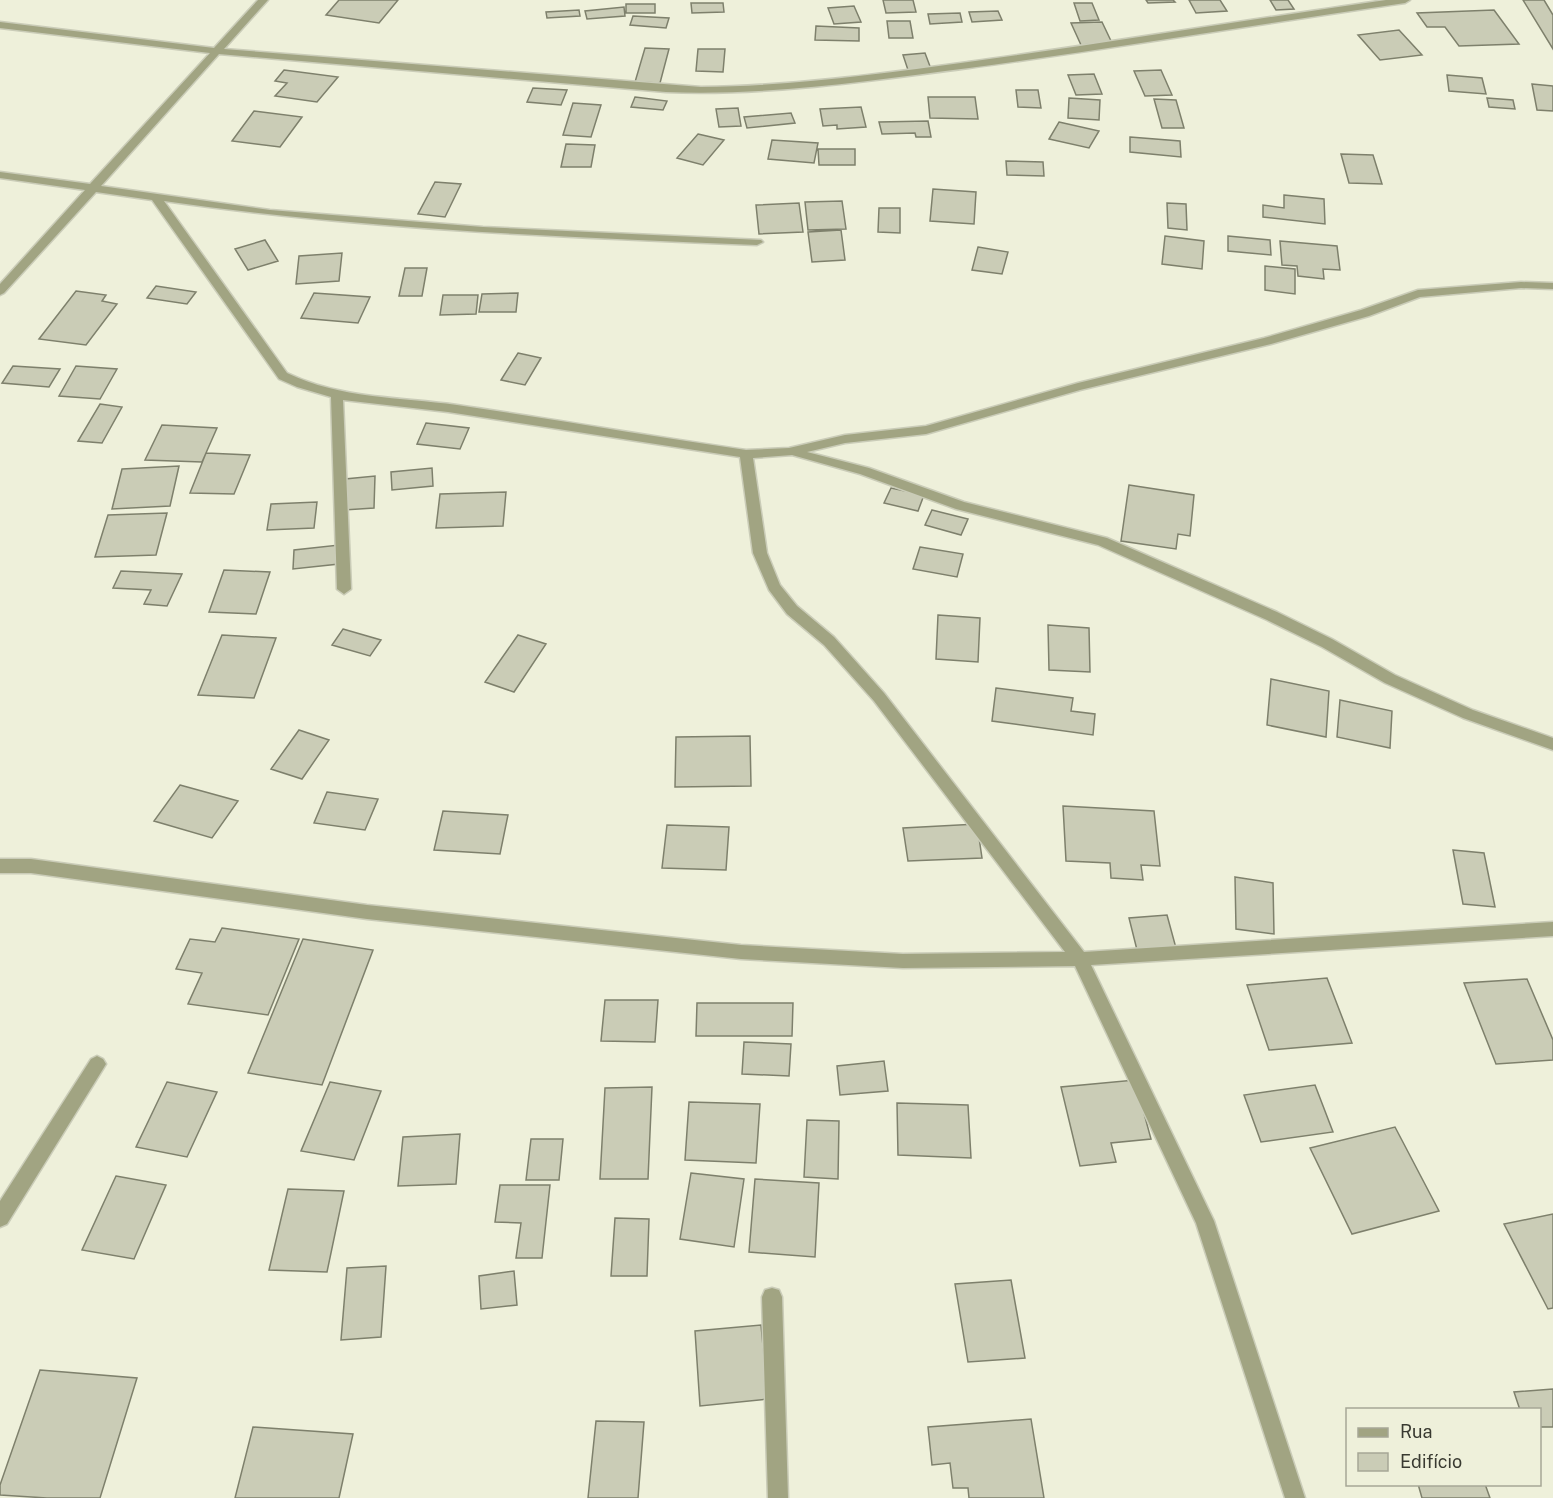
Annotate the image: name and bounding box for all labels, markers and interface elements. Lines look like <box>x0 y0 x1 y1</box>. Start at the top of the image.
legend <box>1346 1408 1541 1486</box>
text: Rua <box>1400 1421 1432 1442</box>
text: Edifício <box>1400 1451 1462 1472</box>

